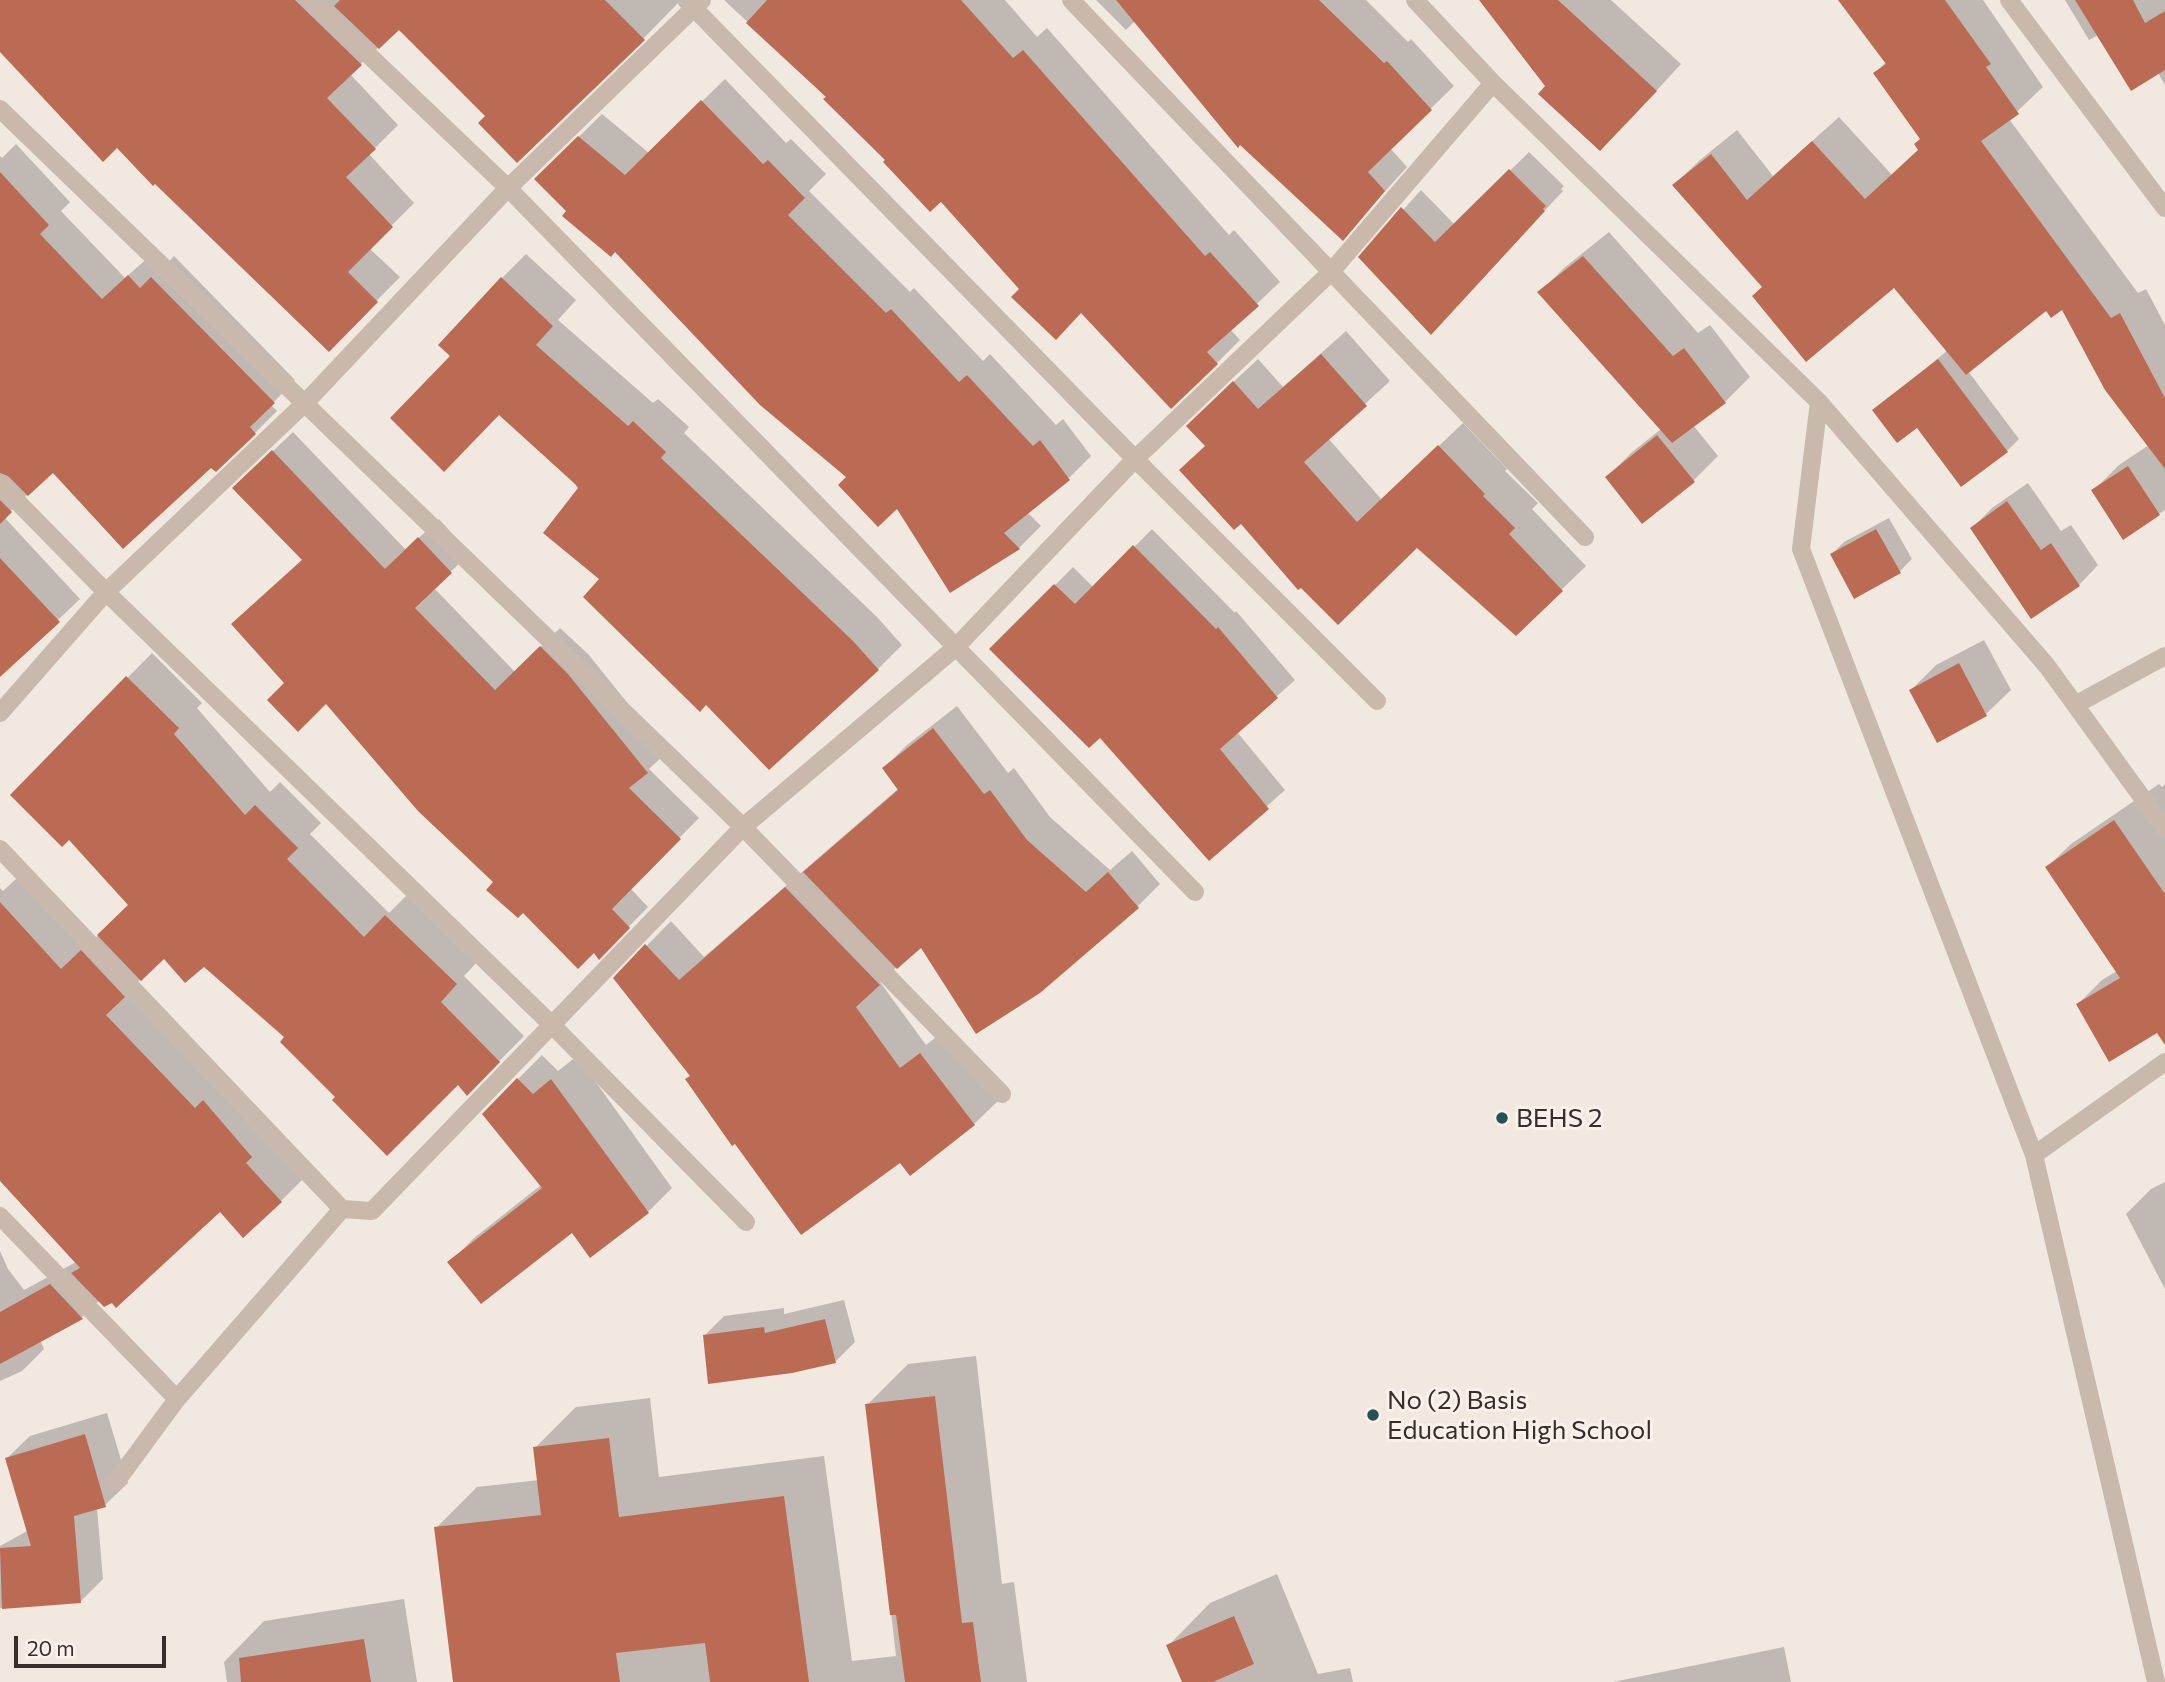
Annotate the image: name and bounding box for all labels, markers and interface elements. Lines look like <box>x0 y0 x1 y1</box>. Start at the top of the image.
place label: BEHS 2 <box>1516 1102 1602 1134</box>
marker: BEHS 2 <box>1494 1110 1510 1126</box>
place label: No (2) Basis Education High School <box>1387 1384 1652 1446</box>
marker: No (2) Basis Education High School <box>1365 1407 1381 1423</box>
scale bar <box>18 1622 170 1666</box>
text: 20 m <box>27 1635 75 1660</box>

